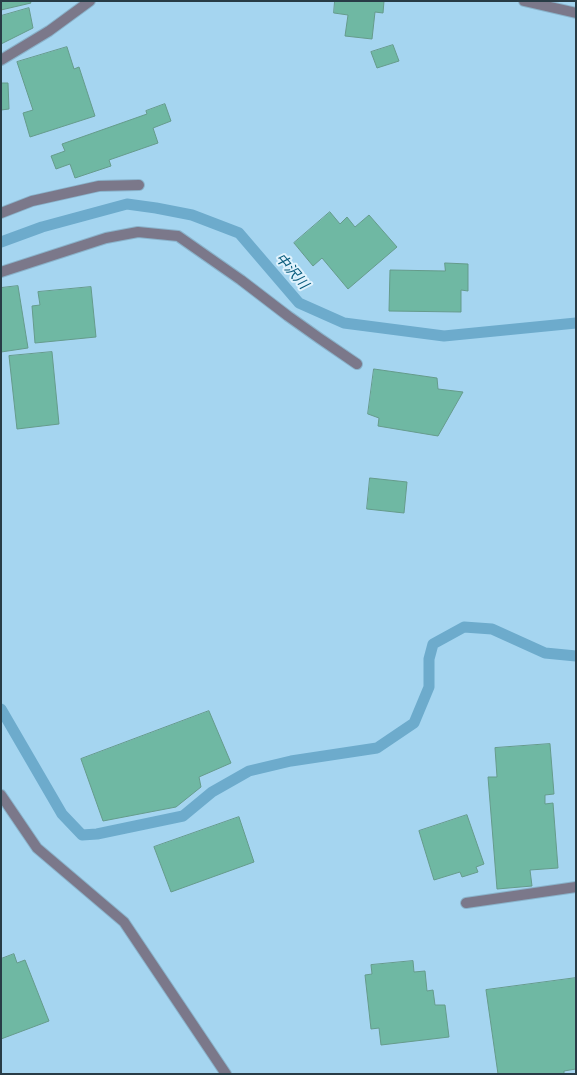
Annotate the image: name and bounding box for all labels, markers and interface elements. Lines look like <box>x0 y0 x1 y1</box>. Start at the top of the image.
water label: 中沢川 <box>272 250 312 292</box>

